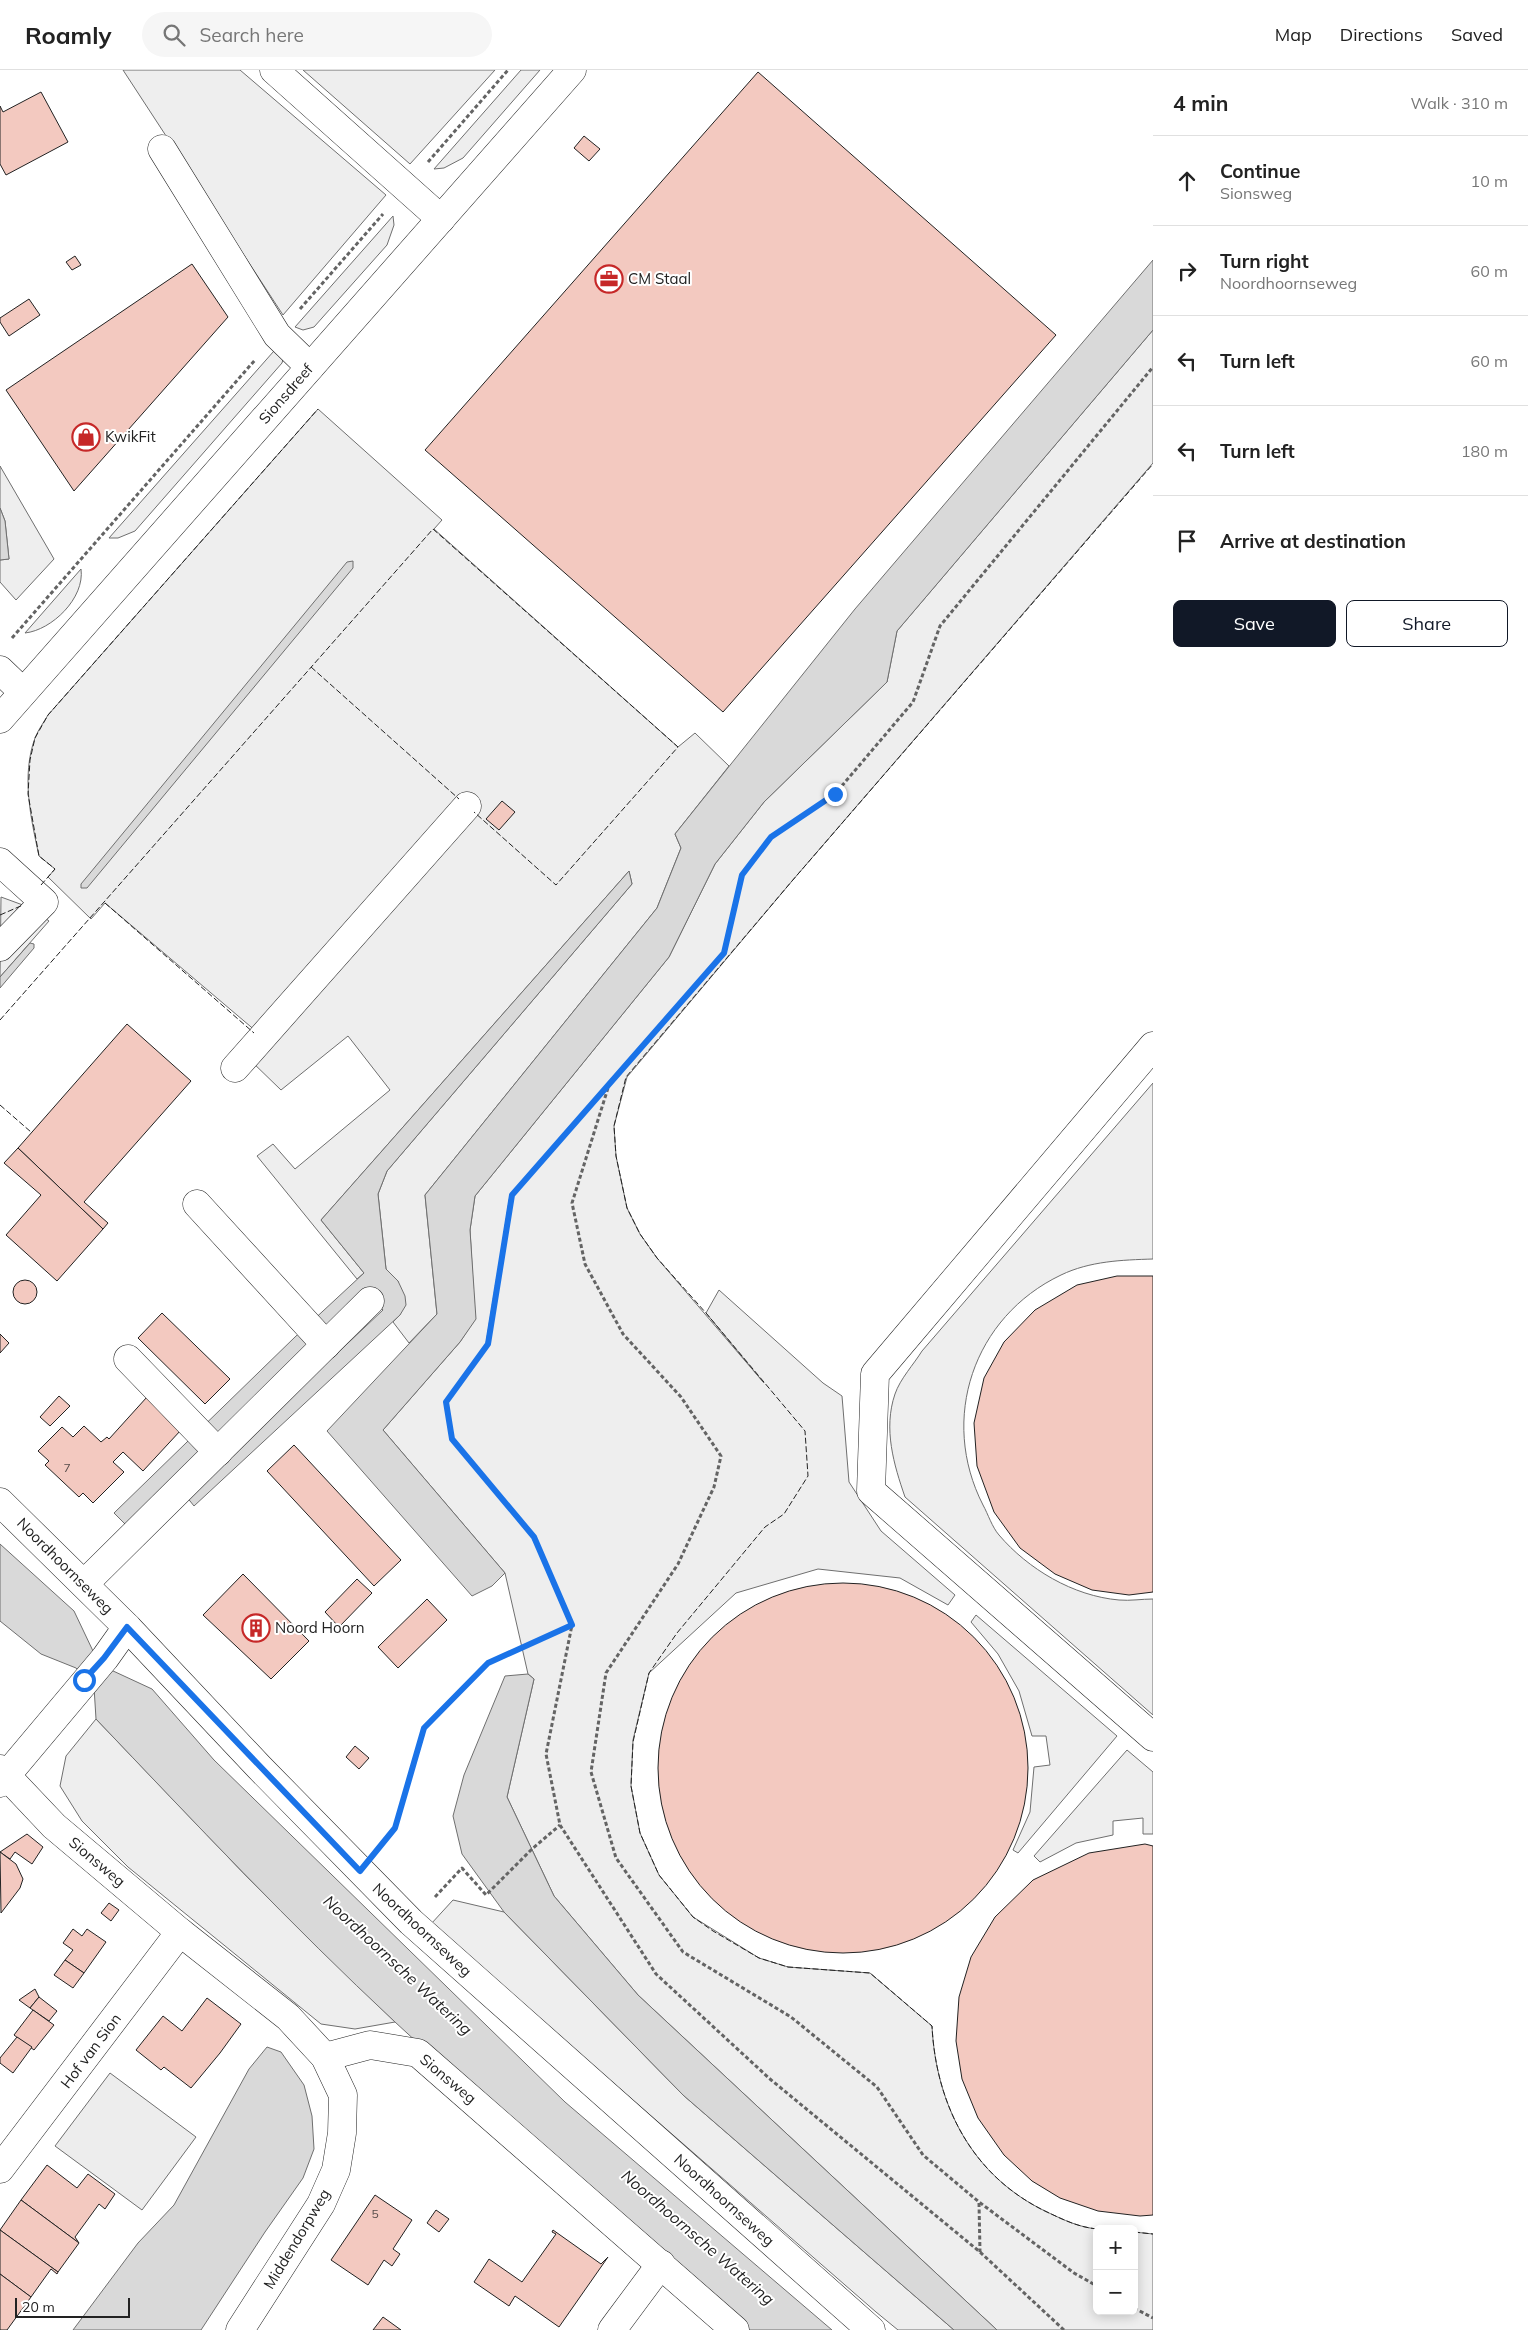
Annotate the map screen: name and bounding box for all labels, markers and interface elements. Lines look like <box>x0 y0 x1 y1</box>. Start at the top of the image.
search box <box>142 12 492 57</box>
text: Roamly <box>25 20 112 50</box>
icon: search <box>160 21 188 49</box>
text: Search here <box>200 23 304 47</box>
text: Map <box>1275 23 1312 46</box>
text: Directions <box>1340 23 1423 46</box>
text: Saved <box>1451 23 1503 46</box>
text: 4 min <box>1173 90 1228 116</box>
text: Walk · 310 m <box>1410 93 1508 113</box>
text: Continue <box>1220 159 1300 183</box>
icon: ahead <box>1173 167 1201 195</box>
text: 10 m <box>1471 171 1508 191</box>
text: Sionsweg <box>1220 183 1292 203</box>
text: Turn right <box>1220 249 1309 273</box>
icon: right <box>1173 257 1201 285</box>
text: 60 m <box>1471 261 1508 281</box>
office icon: CM Staal <box>594 264 624 294</box>
place label: CM Staal <box>628 269 691 288</box>
text: Noordhoornseweg <box>1220 273 1357 293</box>
icon: left <box>1173 347 1201 375</box>
text: Turn left <box>1220 349 1295 373</box>
text: 60 m <box>1471 351 1508 371</box>
street label: Sionsdreef <box>254 359 317 428</box>
shop icon: KwikFit <box>71 422 101 452</box>
place label: KwikFit <box>105 427 156 446</box>
icon: left <box>1173 437 1201 465</box>
text: Turn left <box>1220 439 1295 463</box>
text: 180 m <box>1461 441 1508 461</box>
icon: arrive <box>1173 527 1201 555</box>
text: Arrive at destination <box>1220 529 1406 553</box>
button: Save <box>1173 600 1336 647</box>
button: Share <box>1346 600 1508 647</box>
route end <box>824 783 847 806</box>
house number: 7 <box>63 1460 71 1475</box>
street label: Noordhoornseweg <box>13 1514 117 1618</box>
building icon: Noord Hoorn <box>241 1613 271 1643</box>
place label: Noord Hoorn <box>275 1618 364 1637</box>
route start <box>73 1669 96 1692</box>
street label: Sionsweg <box>65 1833 129 1891</box>
street label: Noordhoornseweg <box>369 1879 476 1980</box>
water label: Noordhoornsche Watering <box>320 1891 477 2039</box>
street label: Hof van Sion <box>56 2010 125 2092</box>
street label: Sionsweg <box>416 2050 480 2108</box>
street label: Noordhoornseweg <box>670 2150 778 2250</box>
water label: Noordhoornsche Watering <box>618 2165 779 2309</box>
street label: Middendorpweg <box>259 2185 334 2292</box>
house number: 5 <box>371 2206 379 2221</box>
map controls <box>1093 2225 1138 2315</box>
button: + <box>1093 2225 1138 2270</box>
button: − <box>1093 2270 1138 2315</box>
scale bar <box>15 2295 130 2318</box>
text: 20 m <box>22 2298 55 2316</box>

